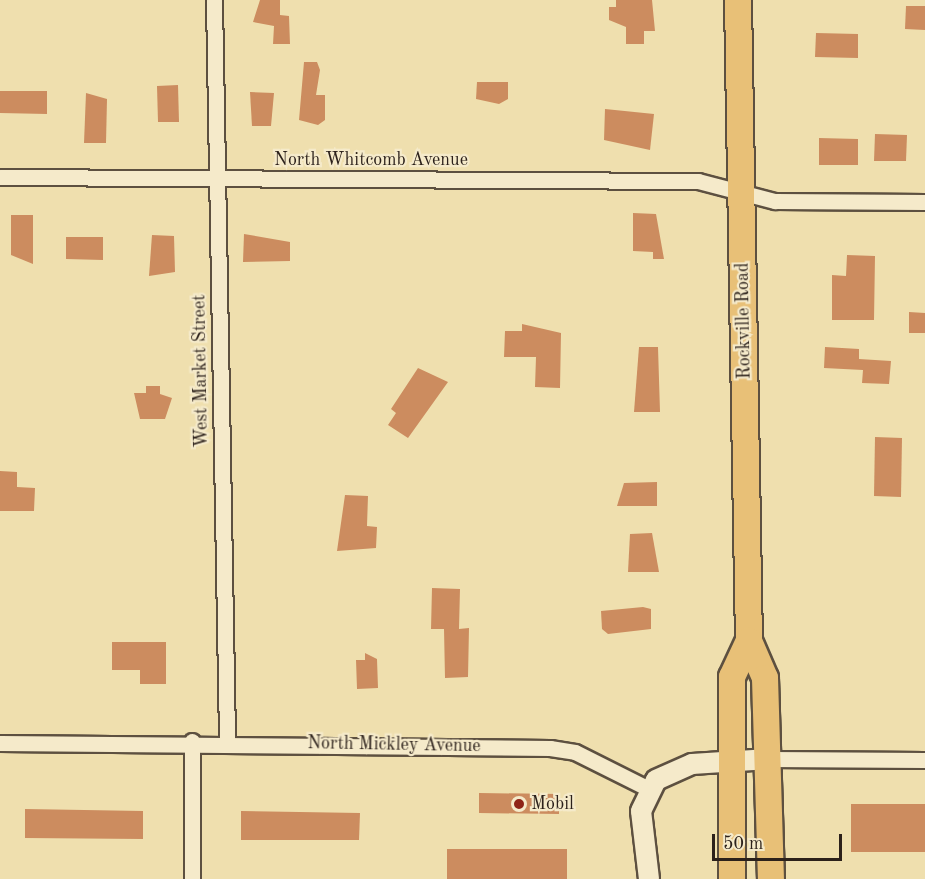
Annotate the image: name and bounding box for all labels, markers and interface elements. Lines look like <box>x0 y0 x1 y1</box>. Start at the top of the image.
street label: North Whitcomb Avenue <box>274 149 468 171</box>
street label: Rockville Road <box>732 263 756 379</box>
street label: West Market Street <box>189 294 213 448</box>
street label: North Mickley Avenue <box>307 733 481 757</box>
place label: Mobil <box>531 793 574 815</box>
marker: Mobil <box>512 797 526 811</box>
scale bar <box>715 822 846 860</box>
text: 50 m <box>723 835 763 853</box>

